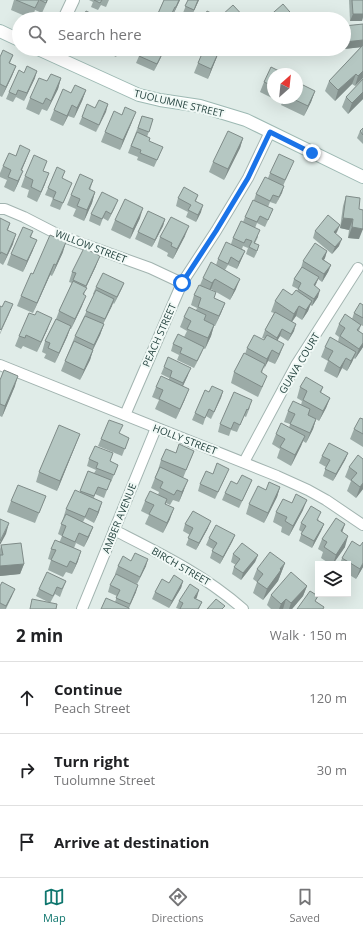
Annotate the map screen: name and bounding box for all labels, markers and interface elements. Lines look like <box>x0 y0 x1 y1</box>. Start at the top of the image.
search box <box>12 12 351 56</box>
icon: search <box>26 23 48 45</box>
text: Search here <box>58 24 142 44</box>
north arrow <box>267 68 303 104</box>
street label: TUOLUMNE STREET <box>133 86 226 120</box>
route end <box>303 144 321 162</box>
street label: WILLOW STREET <box>53 226 129 266</box>
route start <box>173 274 191 292</box>
street label: PEACH STREET <box>139 301 179 369</box>
street label: GUAVA COURT <box>275 329 323 396</box>
street label: HOLLY STREET <box>151 420 219 458</box>
street label: AMBER AVENUE <box>99 481 139 555</box>
street label: BIRCH STREET <box>149 544 213 589</box>
map controls <box>315 561 351 597</box>
button: layers <box>315 561 351 597</box>
text: 2 min <box>16 624 63 647</box>
text: Walk · 150 m <box>270 626 347 644</box>
text: Continue <box>54 679 122 699</box>
icon: ahead <box>16 687 38 709</box>
text: 120 m <box>309 689 347 707</box>
text: Peach Street <box>54 699 130 717</box>
text: Turn right <box>54 751 129 771</box>
icon: right <box>16 759 38 781</box>
text: 30 m <box>317 761 347 779</box>
text: Tuolumne Street <box>54 771 155 789</box>
icon: arrive <box>16 831 38 853</box>
text: Arrive at destination <box>54 832 209 852</box>
tab: Map <box>43 886 66 925</box>
tab: Directions <box>152 886 204 925</box>
tab: Saved <box>289 886 320 925</box>

